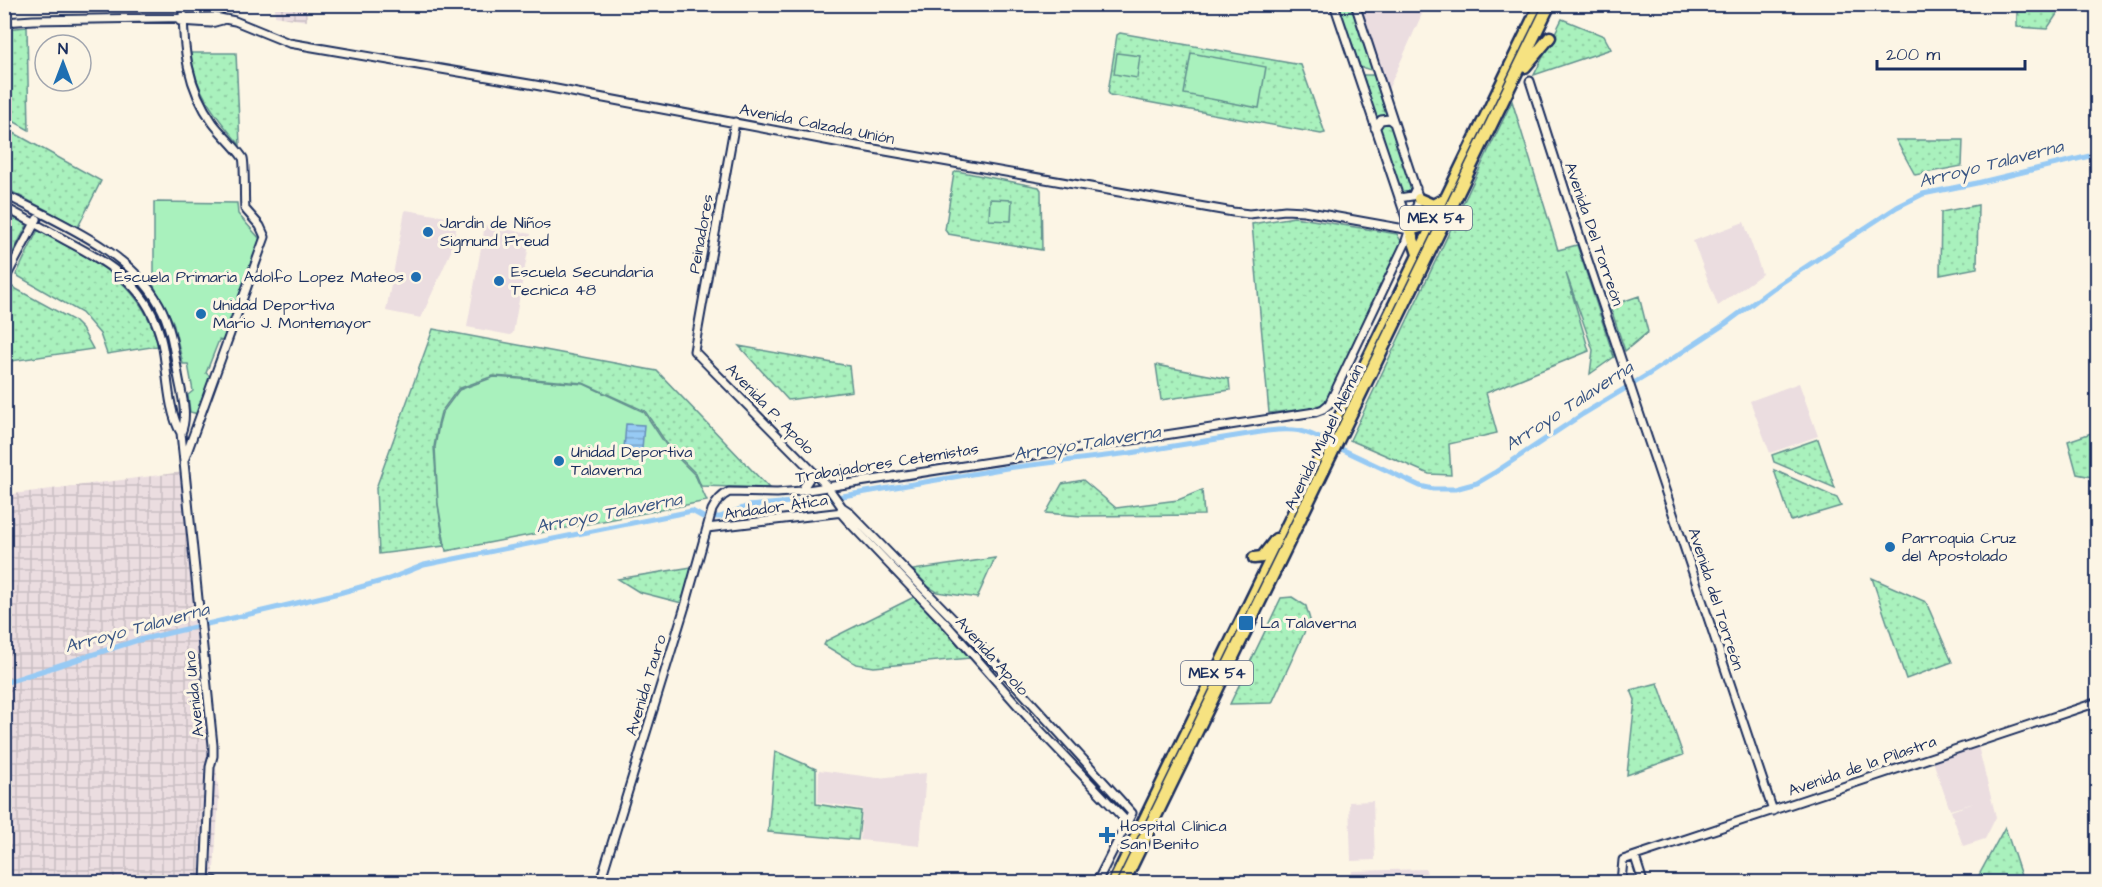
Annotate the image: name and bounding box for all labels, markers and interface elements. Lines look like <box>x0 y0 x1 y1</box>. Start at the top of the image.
north arrow <box>33 33 93 93</box>
scale bar <box>1877 33 2026 71</box>
text: N <box>58 38 68 60</box>
text: 200 m <box>1886 42 1940 67</box>
street label: Avenida Calzada Unión <box>738 98 896 150</box>
water label: Arroyo Talaverna <box>1916 134 2067 195</box>
street label: Avenida Del Torreón <box>1559 159 1629 309</box>
street label: Peinadores <box>683 193 719 275</box>
road number: MEX 54 <box>1400 206 1472 230</box>
place label: Jardin de Niños Sigmund Freud <box>440 212 551 253</box>
marker: Jardin de Niños Sigmund Freud <box>421 225 435 239</box>
place label: Escuela Secundaria Tecnica 48 <box>511 261 653 301</box>
place label: Escuela Primaria Adolfo Lopez Mateos <box>114 266 404 288</box>
marker: Escuela Primaria Adolfo Lopez Mateos <box>409 270 423 284</box>
marker: Escuela Secundaria Tecnica 48 <box>492 274 506 288</box>
place label: Unidad Deportiva Mario J. Montemayor <box>213 294 371 335</box>
marker: Unidad Deportiva Mario J. Montemayor <box>194 307 208 321</box>
water label: Arroyo Talaverna <box>1500 355 1639 458</box>
street label: Avenida P. Apolo <box>721 359 819 459</box>
street label: Avenida Miguel Alemán <box>1279 360 1370 514</box>
water label: Arroyo Talaverna <box>1012 419 1163 468</box>
street label: Trabajadores Cetemistas <box>794 438 980 488</box>
place label: Unidad Deportiva Talaverna <box>571 441 692 481</box>
marker: Unidad Deportiva Talaverna <box>552 454 566 468</box>
water label: Arroyo Talaverna <box>534 486 685 540</box>
street label: Andador Ática <box>723 489 829 525</box>
street label: Avenida del Torreón <box>1683 525 1749 673</box>
place label: Parroquia Cruz del Apostolado <box>1902 527 2017 567</box>
marker: Parroquia Cruz del Apostolado <box>1883 540 1897 554</box>
water label: Arroyo Talaverna <box>62 597 213 660</box>
street label: Avenida Apolo <box>950 611 1034 701</box>
place label: La Talaverna <box>1260 612 1356 634</box>
marker: La Talaverna <box>1237 614 1255 632</box>
street label: Avenida Tauro <box>620 632 672 738</box>
street label: Avenida Uno <box>179 650 209 738</box>
road number: MEX 54 <box>1181 661 1253 685</box>
street label: Avenida de la Pilastra <box>1785 730 1939 802</box>
place label: Hospital Clínica San Benito <box>1120 815 1227 855</box>
marker: Hospital Clínica San Benito <box>1098 826 1116 844</box>

